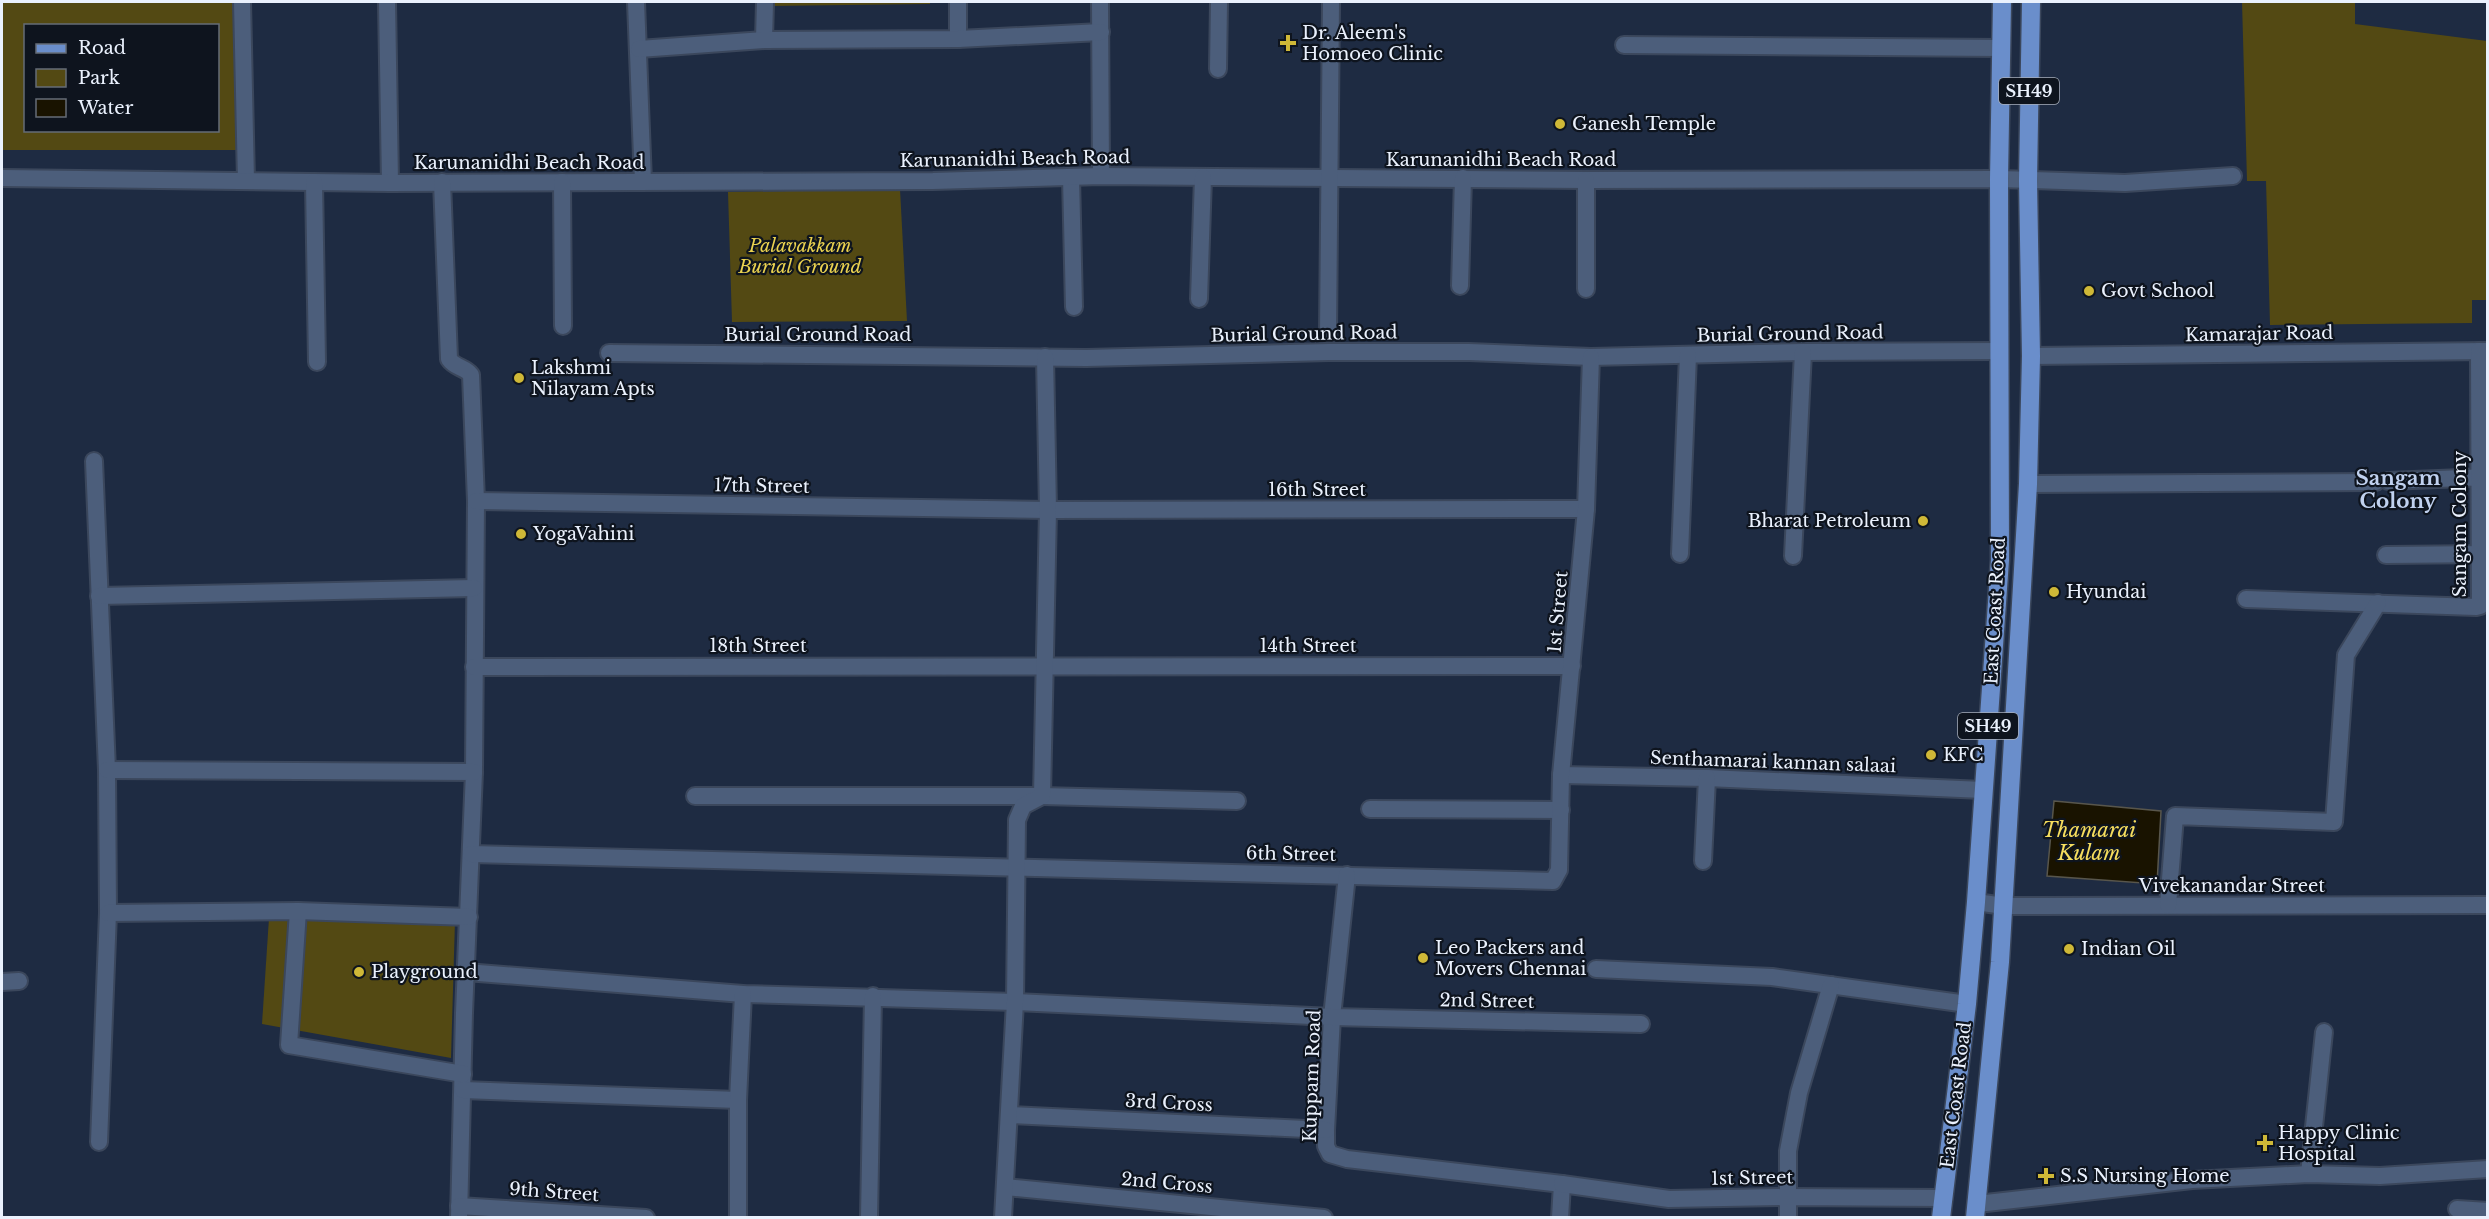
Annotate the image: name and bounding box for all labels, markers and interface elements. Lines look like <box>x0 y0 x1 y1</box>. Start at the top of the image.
place label: Dr. Aleem's Homoeo Clinic <box>1302 22 1443 65</box>
legend <box>24 24 219 132</box>
marker: Dr. Aleem's Homoeo Clinic <box>1279 34 1297 52</box>
text: Road <box>78 37 126 59</box>
text: Park <box>78 67 120 89</box>
road number: SH49 <box>1999 78 2059 104</box>
text: Water <box>77 97 134 119</box>
place label: Ganesh Temple <box>1572 113 1716 135</box>
marker: Ganesh Temple <box>1553 117 1567 131</box>
street label: Karunanidhi Beach Road <box>900 146 1130 172</box>
street label: Karunanidhi Beach Road <box>1386 149 1616 171</box>
street label: Karunanidhi Beach Road <box>414 152 644 174</box>
park label: Palavakkam Burial Ground <box>737 235 862 278</box>
place label: Govt School <box>2101 280 2214 302</box>
marker: Govt School <box>2082 284 2096 298</box>
street label: Burial Ground Road <box>1210 321 1398 347</box>
street label: Burial Ground Road <box>1696 321 1884 347</box>
street label: Kamarajar Road <box>2185 322 2333 346</box>
street label: Burial Ground Road <box>725 324 911 346</box>
place label: Lakshmi Nilayam Apts <box>531 357 655 400</box>
marker: Lakshmi Nilayam Apts <box>512 371 526 385</box>
street label: Sangam Colony <box>2449 450 2471 597</box>
district label: Sangam Colony <box>2355 466 2441 513</box>
street label: 17th Street <box>714 474 810 498</box>
street label: 16th Street <box>1268 479 1366 501</box>
place label: Bharat Petroleum <box>1748 510 1911 532</box>
marker: Bharat Petroleum <box>1916 514 1930 528</box>
place label: YogaVahini <box>532 523 634 545</box>
marker: YogaVahini <box>514 527 528 541</box>
street label: East Coast Road <box>1980 537 2010 685</box>
street label: 1st Street <box>1543 570 1573 654</box>
place label: Hyundai <box>2066 581 2146 603</box>
marker: Hyundai <box>2047 585 2061 599</box>
street label: 18th Street <box>709 635 807 657</box>
street label: 14th Street <box>1259 635 1357 657</box>
road number: SH49 <box>1958 713 2018 739</box>
place label: KFC <box>1943 744 1984 766</box>
street label: Senthamarai kannan salaai <box>1650 747 1896 777</box>
marker: KFC <box>1924 748 1938 762</box>
water label: Thamarai Kulam <box>2042 818 2136 865</box>
street label: 6th Street <box>1246 842 1336 866</box>
street label: Vivekanandar Street <box>2138 875 2325 897</box>
place label: Leo Packers and Movers Chennai <box>1435 937 1586 980</box>
place label: Indian Oil <box>2081 938 2176 960</box>
marker: Indian Oil <box>2062 942 2076 956</box>
marker: Leo Packers and Movers Chennai <box>1416 951 1430 965</box>
place label: Playground <box>371 961 478 983</box>
marker: Playground <box>352 965 366 979</box>
street label: 2nd Street <box>1439 989 1535 1013</box>
street label: Kuppam Road <box>1299 1009 1325 1143</box>
street label: East Coast Road <box>1936 1021 1976 1169</box>
street label: 3rd Cross <box>1125 1090 1213 1116</box>
place label: Happy Clinic Hospital <box>2278 1122 2400 1165</box>
marker: Happy Clinic Hospital <box>2256 1134 2274 1152</box>
place label: S.S Nursing Home <box>2060 1165 2230 1187</box>
street label: 1st Street <box>1711 1166 1794 1190</box>
marker: S.S Nursing Home <box>2037 1167 2055 1185</box>
street label: 2nd Cross <box>1120 1168 1214 1198</box>
street label: 9th Street <box>508 1178 600 1206</box>

